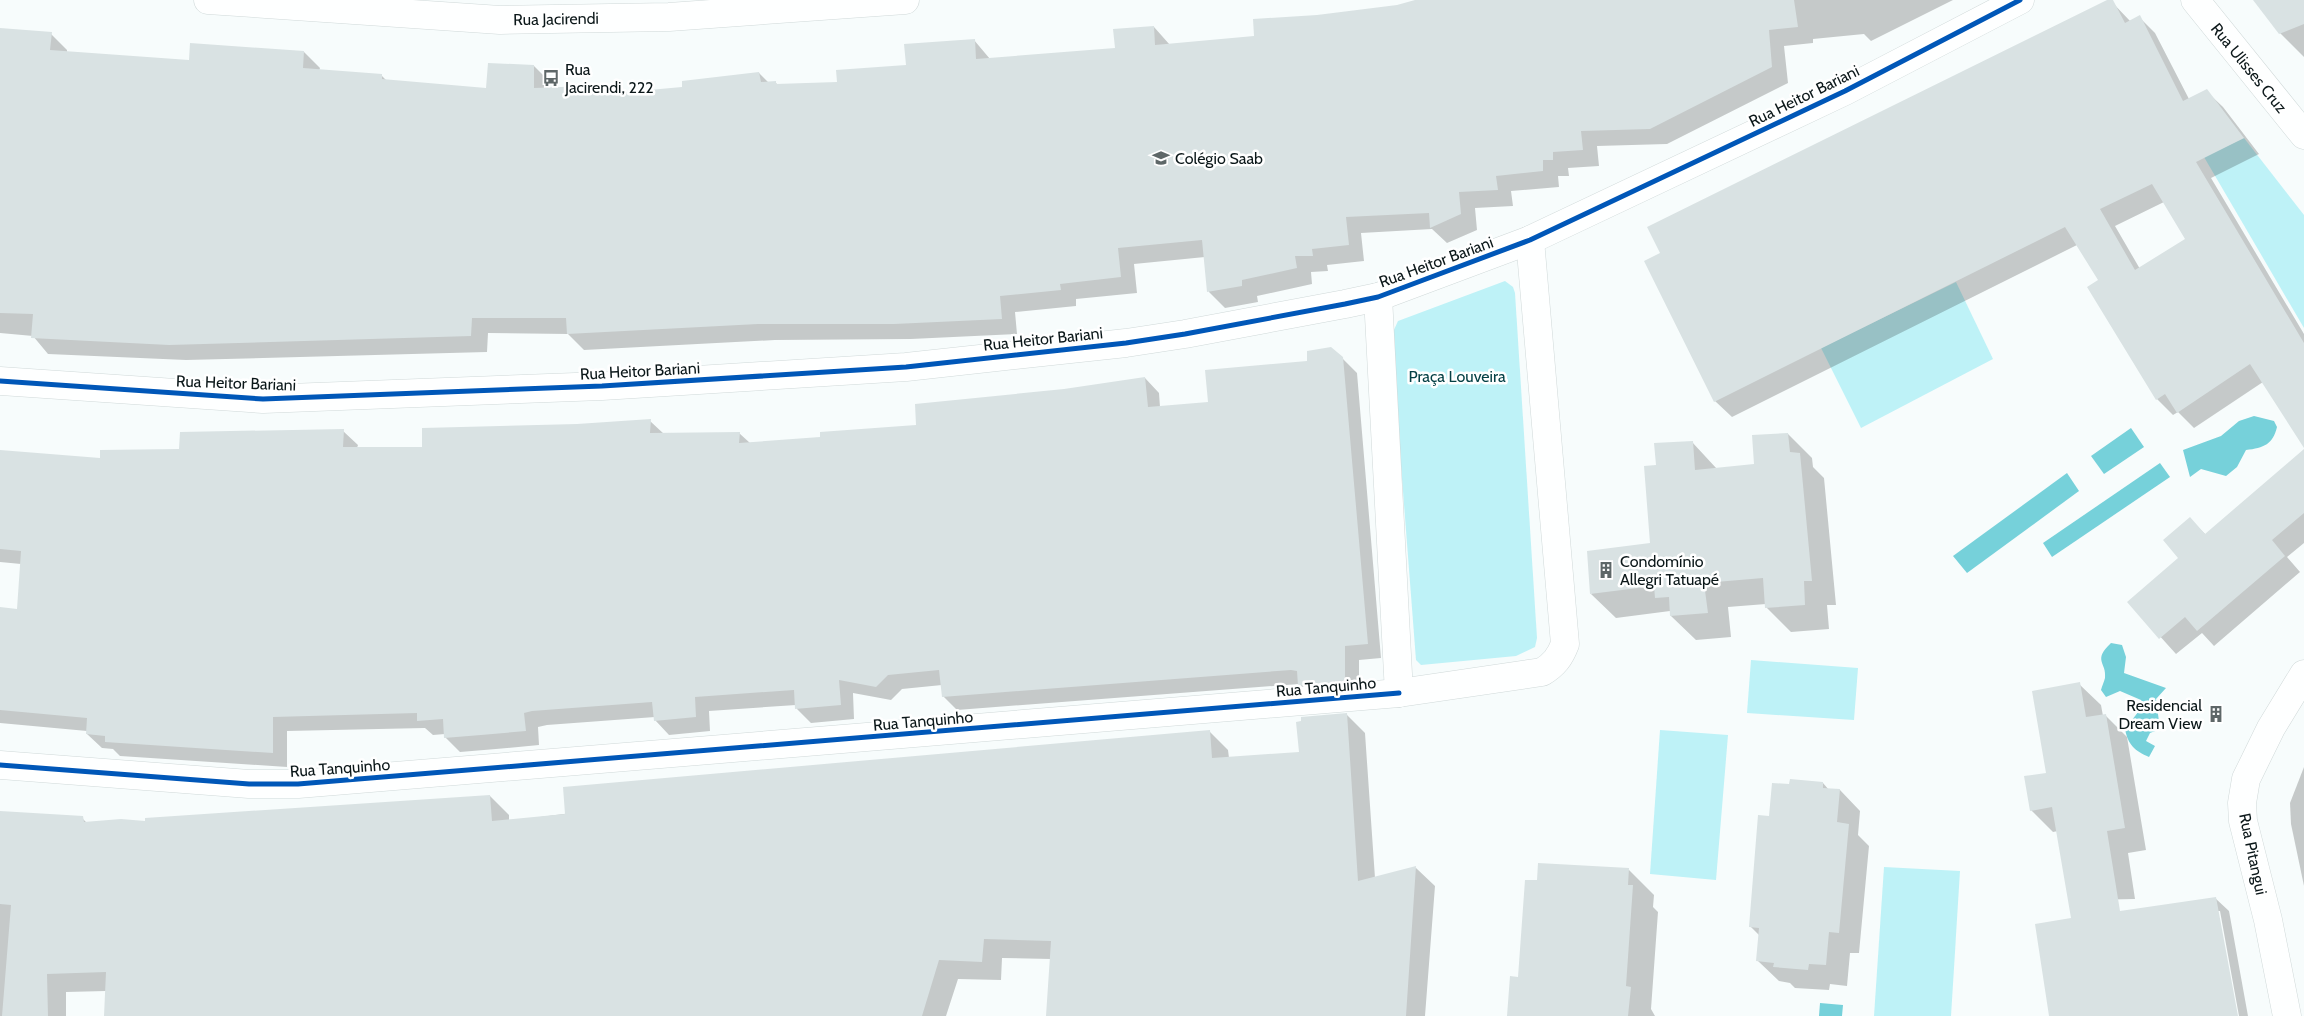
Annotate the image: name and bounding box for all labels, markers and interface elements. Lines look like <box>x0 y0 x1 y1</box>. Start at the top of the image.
street label: Rua Jacirendi <box>513 9 599 29</box>
street label: Rua Ulisses Cruz <box>2207 19 2291 117</box>
place label: Rua Jacirendi, 222 <box>564 60 654 97</box>
street label: Rua Heitor Bariani <box>1746 61 1862 131</box>
bus stop icon: Rua Jacirendi, 222 <box>541 68 561 88</box>
school or university icon: Colégio Saab <box>1151 148 1171 168</box>
place label: Colégio Saab <box>1175 149 1263 168</box>
street label: Rua Heitor Bariani <box>1376 233 1496 291</box>
street label: Rua Heitor Bariani <box>982 323 1104 355</box>
street label: Rua Heitor Bariani <box>579 358 701 384</box>
park label: Praça Louveira <box>1408 367 1506 386</box>
street label: Rua Heitor Bariani <box>176 371 296 395</box>
place label: Condomínio Allegri Tatuapé <box>1620 552 1719 589</box>
building icon: Condomínio Allegri Tatuapé <box>1596 560 1616 580</box>
street label: Rua Tanquinho <box>1275 673 1377 701</box>
place label: Residencial Dream View <box>2118 696 2202 733</box>
building icon: Residencial Dream View <box>2206 704 2226 724</box>
street label: Rua Tanquinho <box>872 707 974 735</box>
street label: Rua Tanquinho <box>289 755 391 781</box>
street label: Rua Pitangui <box>2235 811 2271 897</box>

